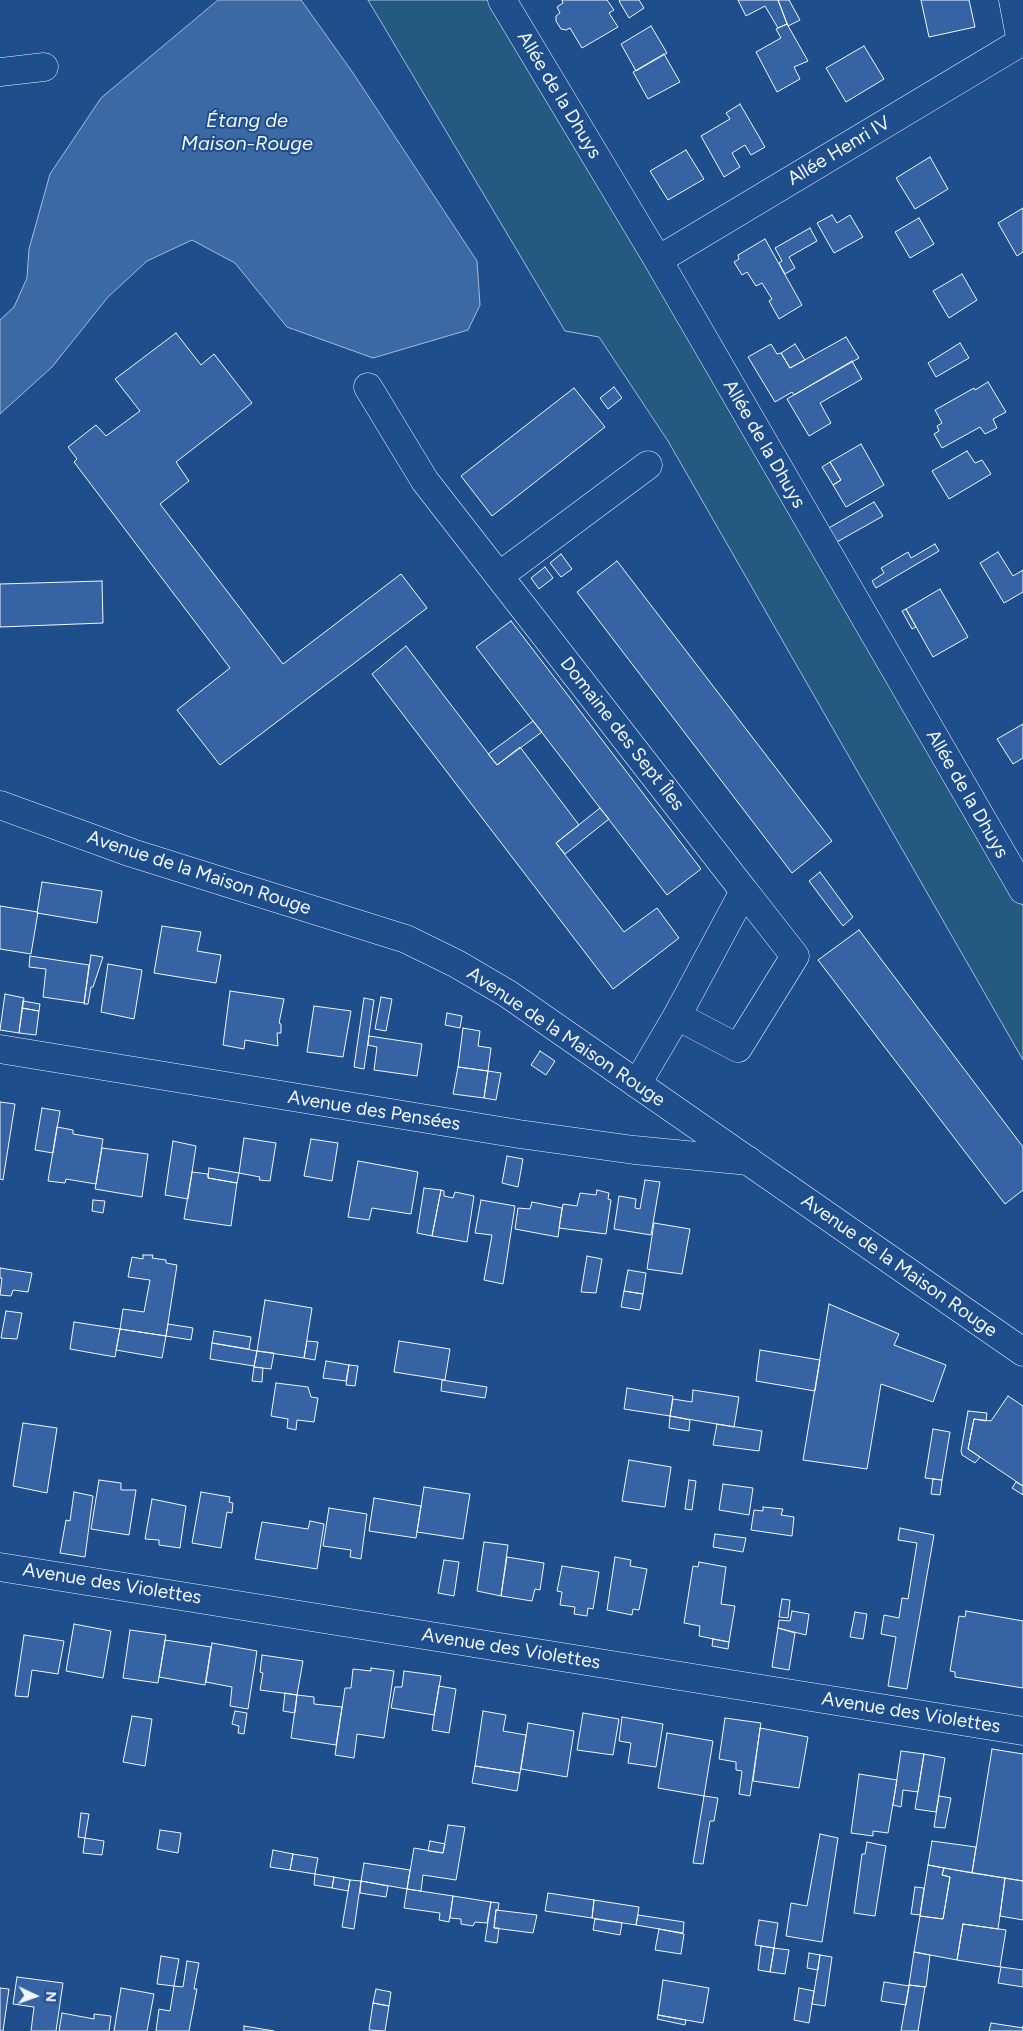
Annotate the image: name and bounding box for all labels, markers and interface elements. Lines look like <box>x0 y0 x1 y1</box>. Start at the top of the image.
street label: Allée de la Dhuys <box>512 27 606 163</box>
water label: Étang de Maison-Rouge <box>181 109 313 156</box>
street label: Allée Henri IV <box>784 111 894 191</box>
street label: Allée de la Dhuys <box>718 376 810 512</box>
street label: Domaine des Sept Îles <box>555 653 689 815</box>
street label: Allée de la Dhuys <box>921 726 1013 862</box>
street label: Avenue de la Maison Rouge <box>84 826 314 920</box>
street label: Avenue de la Maison Rouge <box>463 962 669 1112</box>
street label: Avenue des Pensées <box>286 1086 462 1136</box>
street label: Avenue de la Maison Rouge <box>797 1190 1001 1342</box>
street label: Avenue des Violettes <box>21 1559 203 1609</box>
street label: Avenue des Violettes <box>420 1624 602 1674</box>
street label: Avenue des Violettes <box>820 1688 1002 1738</box>
north arrow <box>10 1971 60 2021</box>
text: N <box>42 1991 59 2003</box>

